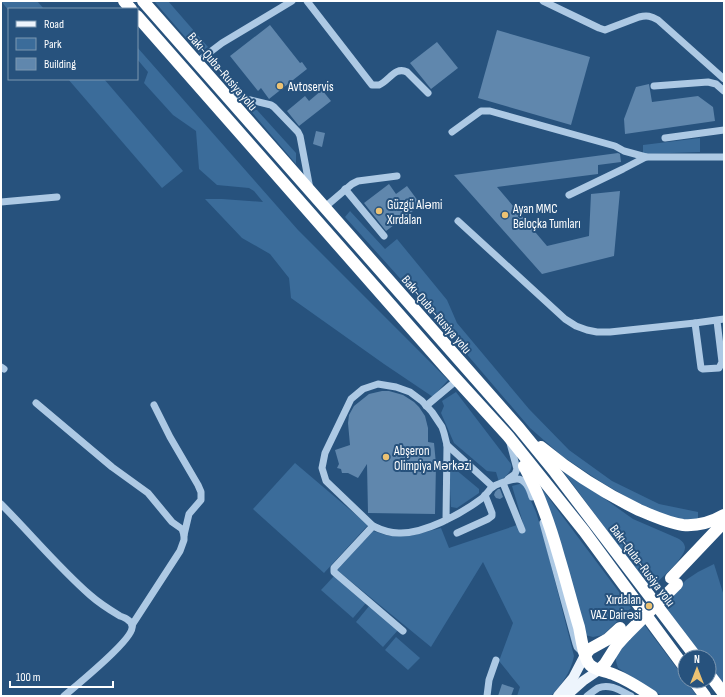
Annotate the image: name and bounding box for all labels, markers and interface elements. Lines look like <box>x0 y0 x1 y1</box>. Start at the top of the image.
legend <box>8 8 138 80</box>
text: Road <box>44 17 64 32</box>
street label: Bakı-Quba-Rusiya yolu <box>184 29 261 114</box>
text: Park <box>44 37 62 52</box>
text: Building <box>44 57 76 72</box>
place label: Avtoservis <box>287 79 334 95</box>
marker: Avtoservis <box>275 81 285 91</box>
place label: Güzgü Aləmi Xırdalan <box>386 197 442 228</box>
place label: Ayan MMC Beloçka Tumları <box>512 201 581 232</box>
marker: Güzgü Aləmi Xırdalan <box>374 206 384 216</box>
marker: Ayan MMC Beloçka Tumları <box>500 210 510 220</box>
street label: Bakı-Quba-Rusiya yolu <box>398 272 475 357</box>
place label: Abşeron Olimpiya Mərkəzi <box>393 443 472 474</box>
marker: Abşeron Olimpiya Mərkəzi <box>381 452 391 462</box>
street label: Bakı-Quba-Rusiya yolu <box>606 521 678 610</box>
place label: Xırdalan VAZ Dairəsi <box>591 592 641 623</box>
marker: Xırdalan VAZ Dairəsi <box>644 601 654 611</box>
north arrow <box>677 649 717 689</box>
text: N <box>694 653 700 666</box>
scale bar <box>10 663 113 689</box>
text: 100 m <box>16 670 41 685</box>

